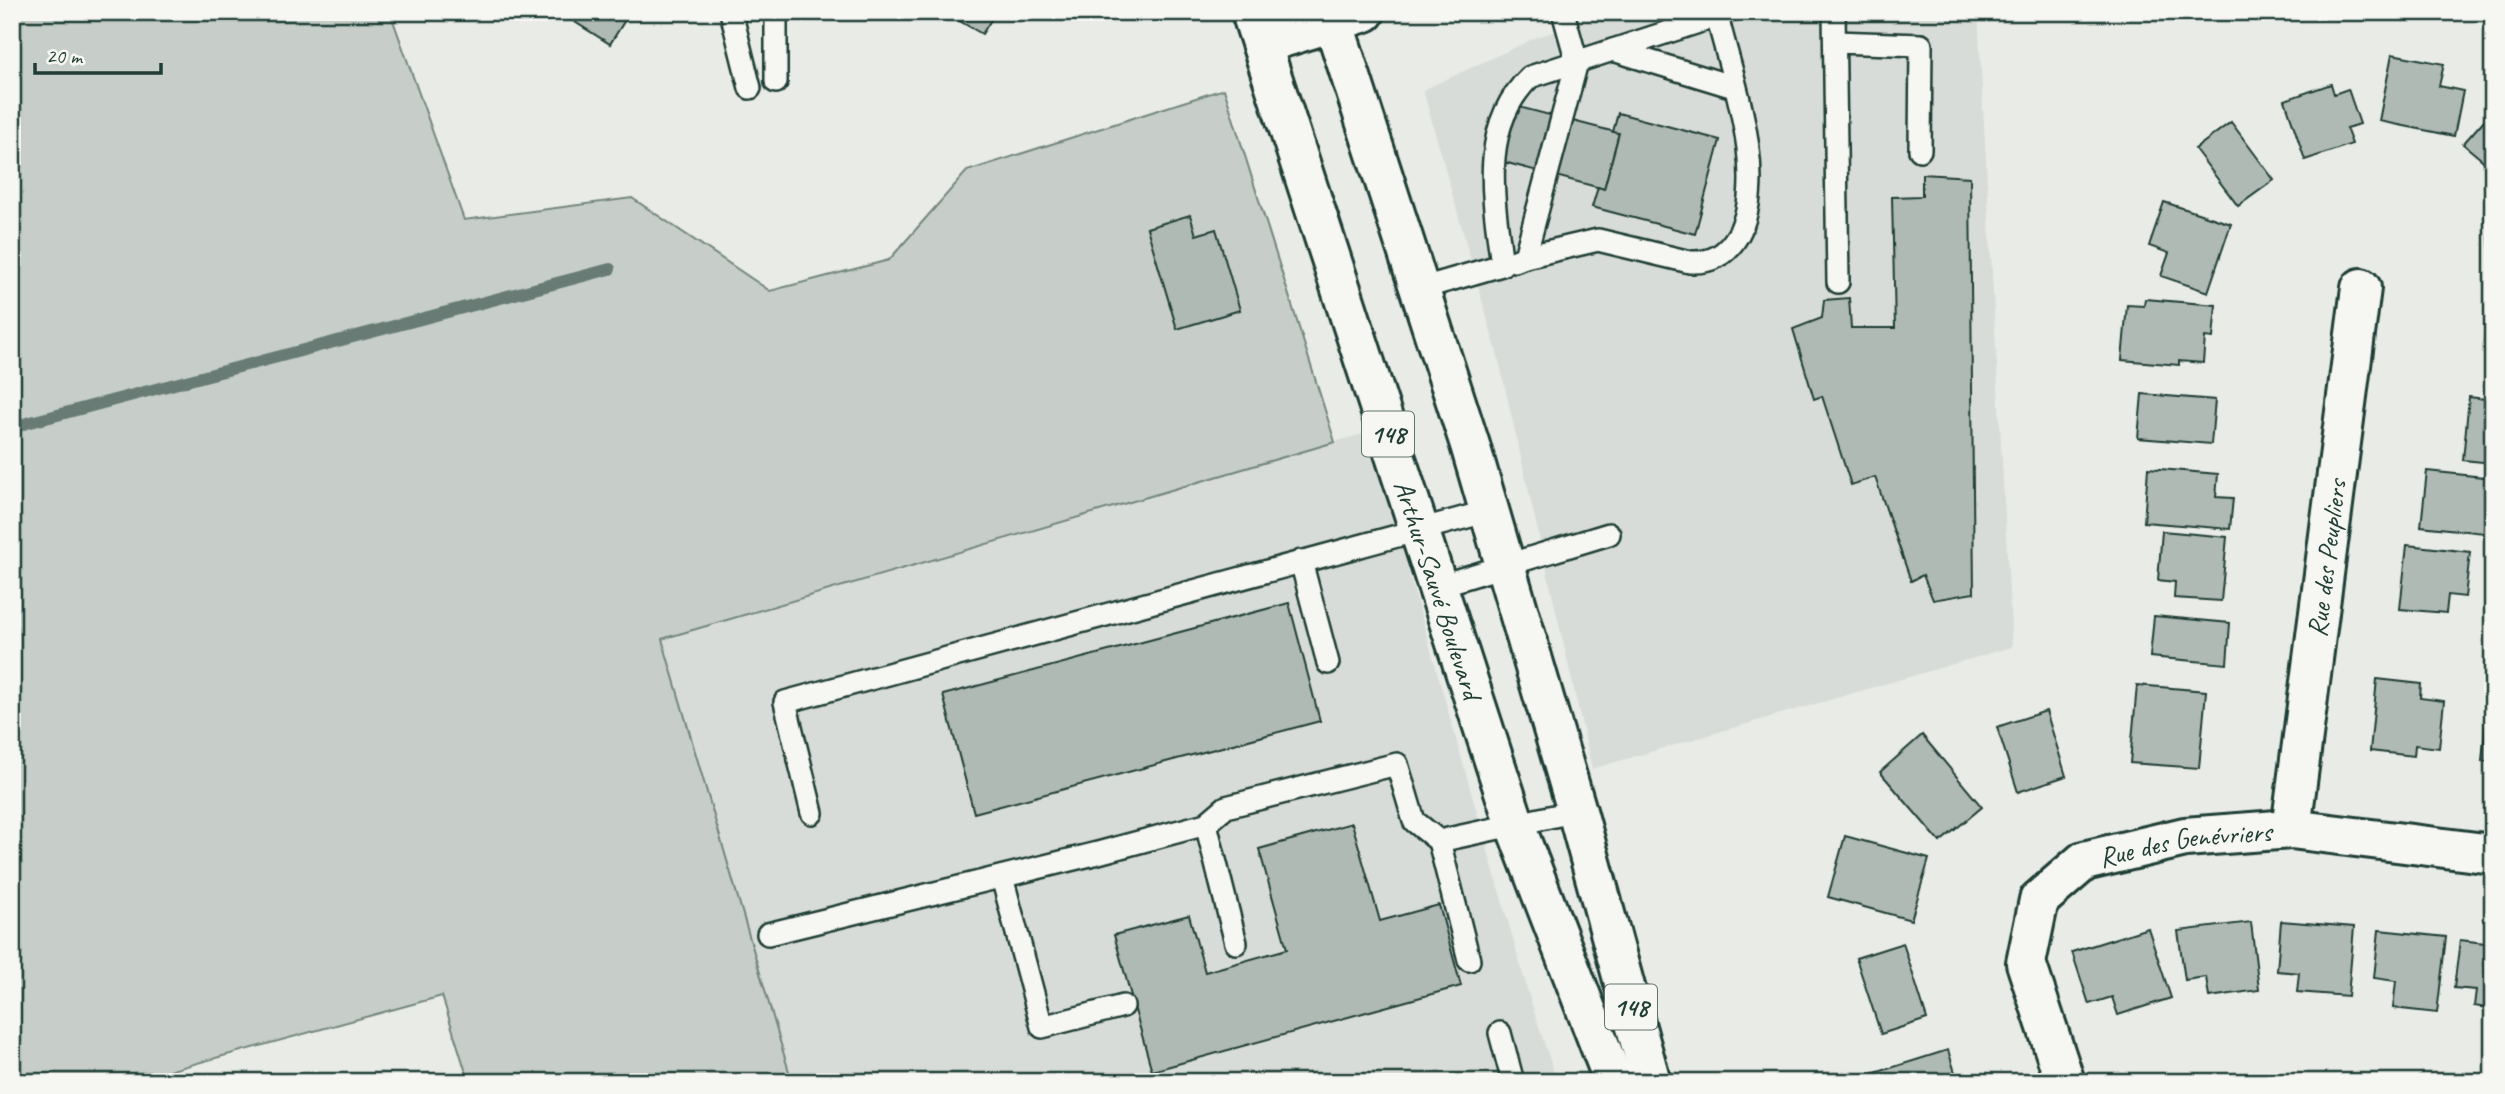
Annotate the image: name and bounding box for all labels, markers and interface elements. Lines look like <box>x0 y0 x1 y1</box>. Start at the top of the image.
scale bar <box>35 32 161 76</box>
text: 20 m <box>46 43 84 69</box>
road number: 148 <box>1362 412 1414 456</box>
street label: Rue des Peupliers <box>2299 475 2354 639</box>
street label: Arthur-Sauvé Boulevard <box>1386 476 1491 707</box>
street label: Rue des Genévriers <box>2095 813 2275 875</box>
road number: 148 <box>1605 984 1657 1030</box>

